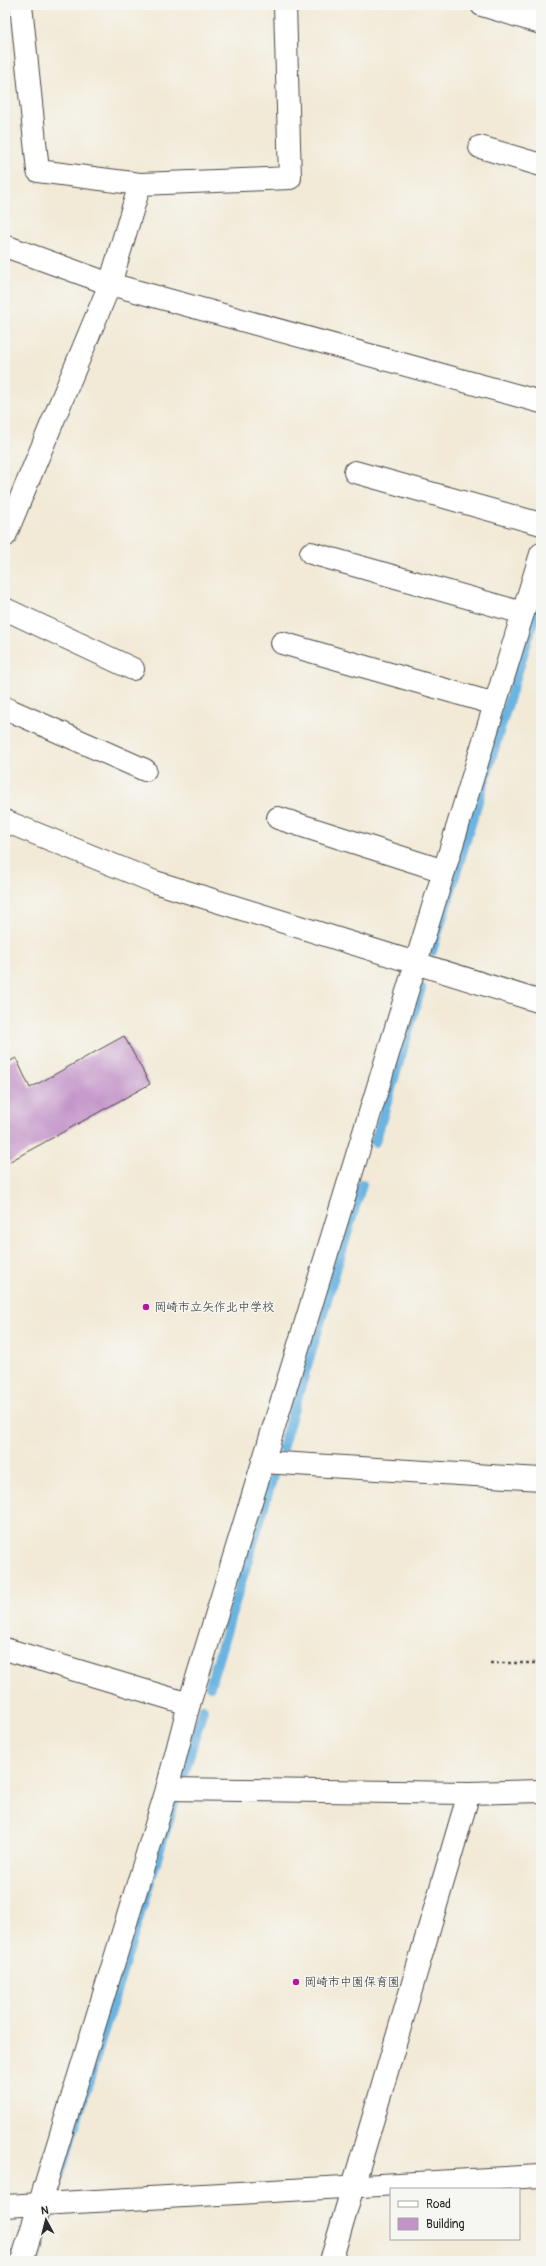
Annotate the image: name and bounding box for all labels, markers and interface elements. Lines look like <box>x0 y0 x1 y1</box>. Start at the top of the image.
place label: 岡崎市立矢作北中学校 <box>154 1300 274 1315</box>
marker: 岡崎市立矢作北中学校 <box>141 1302 151 1312</box>
place label: 岡崎市中園保育園 <box>304 1975 400 1990</box>
marker: 岡崎市中園保育園 <box>291 1977 301 1987</box>
legend <box>390 2188 520 2240</box>
text: Road <box>426 2197 451 2212</box>
north arrow <box>26 2200 66 2240</box>
text: N <box>40 2204 50 2217</box>
text: Building <box>426 2217 465 2232</box>

